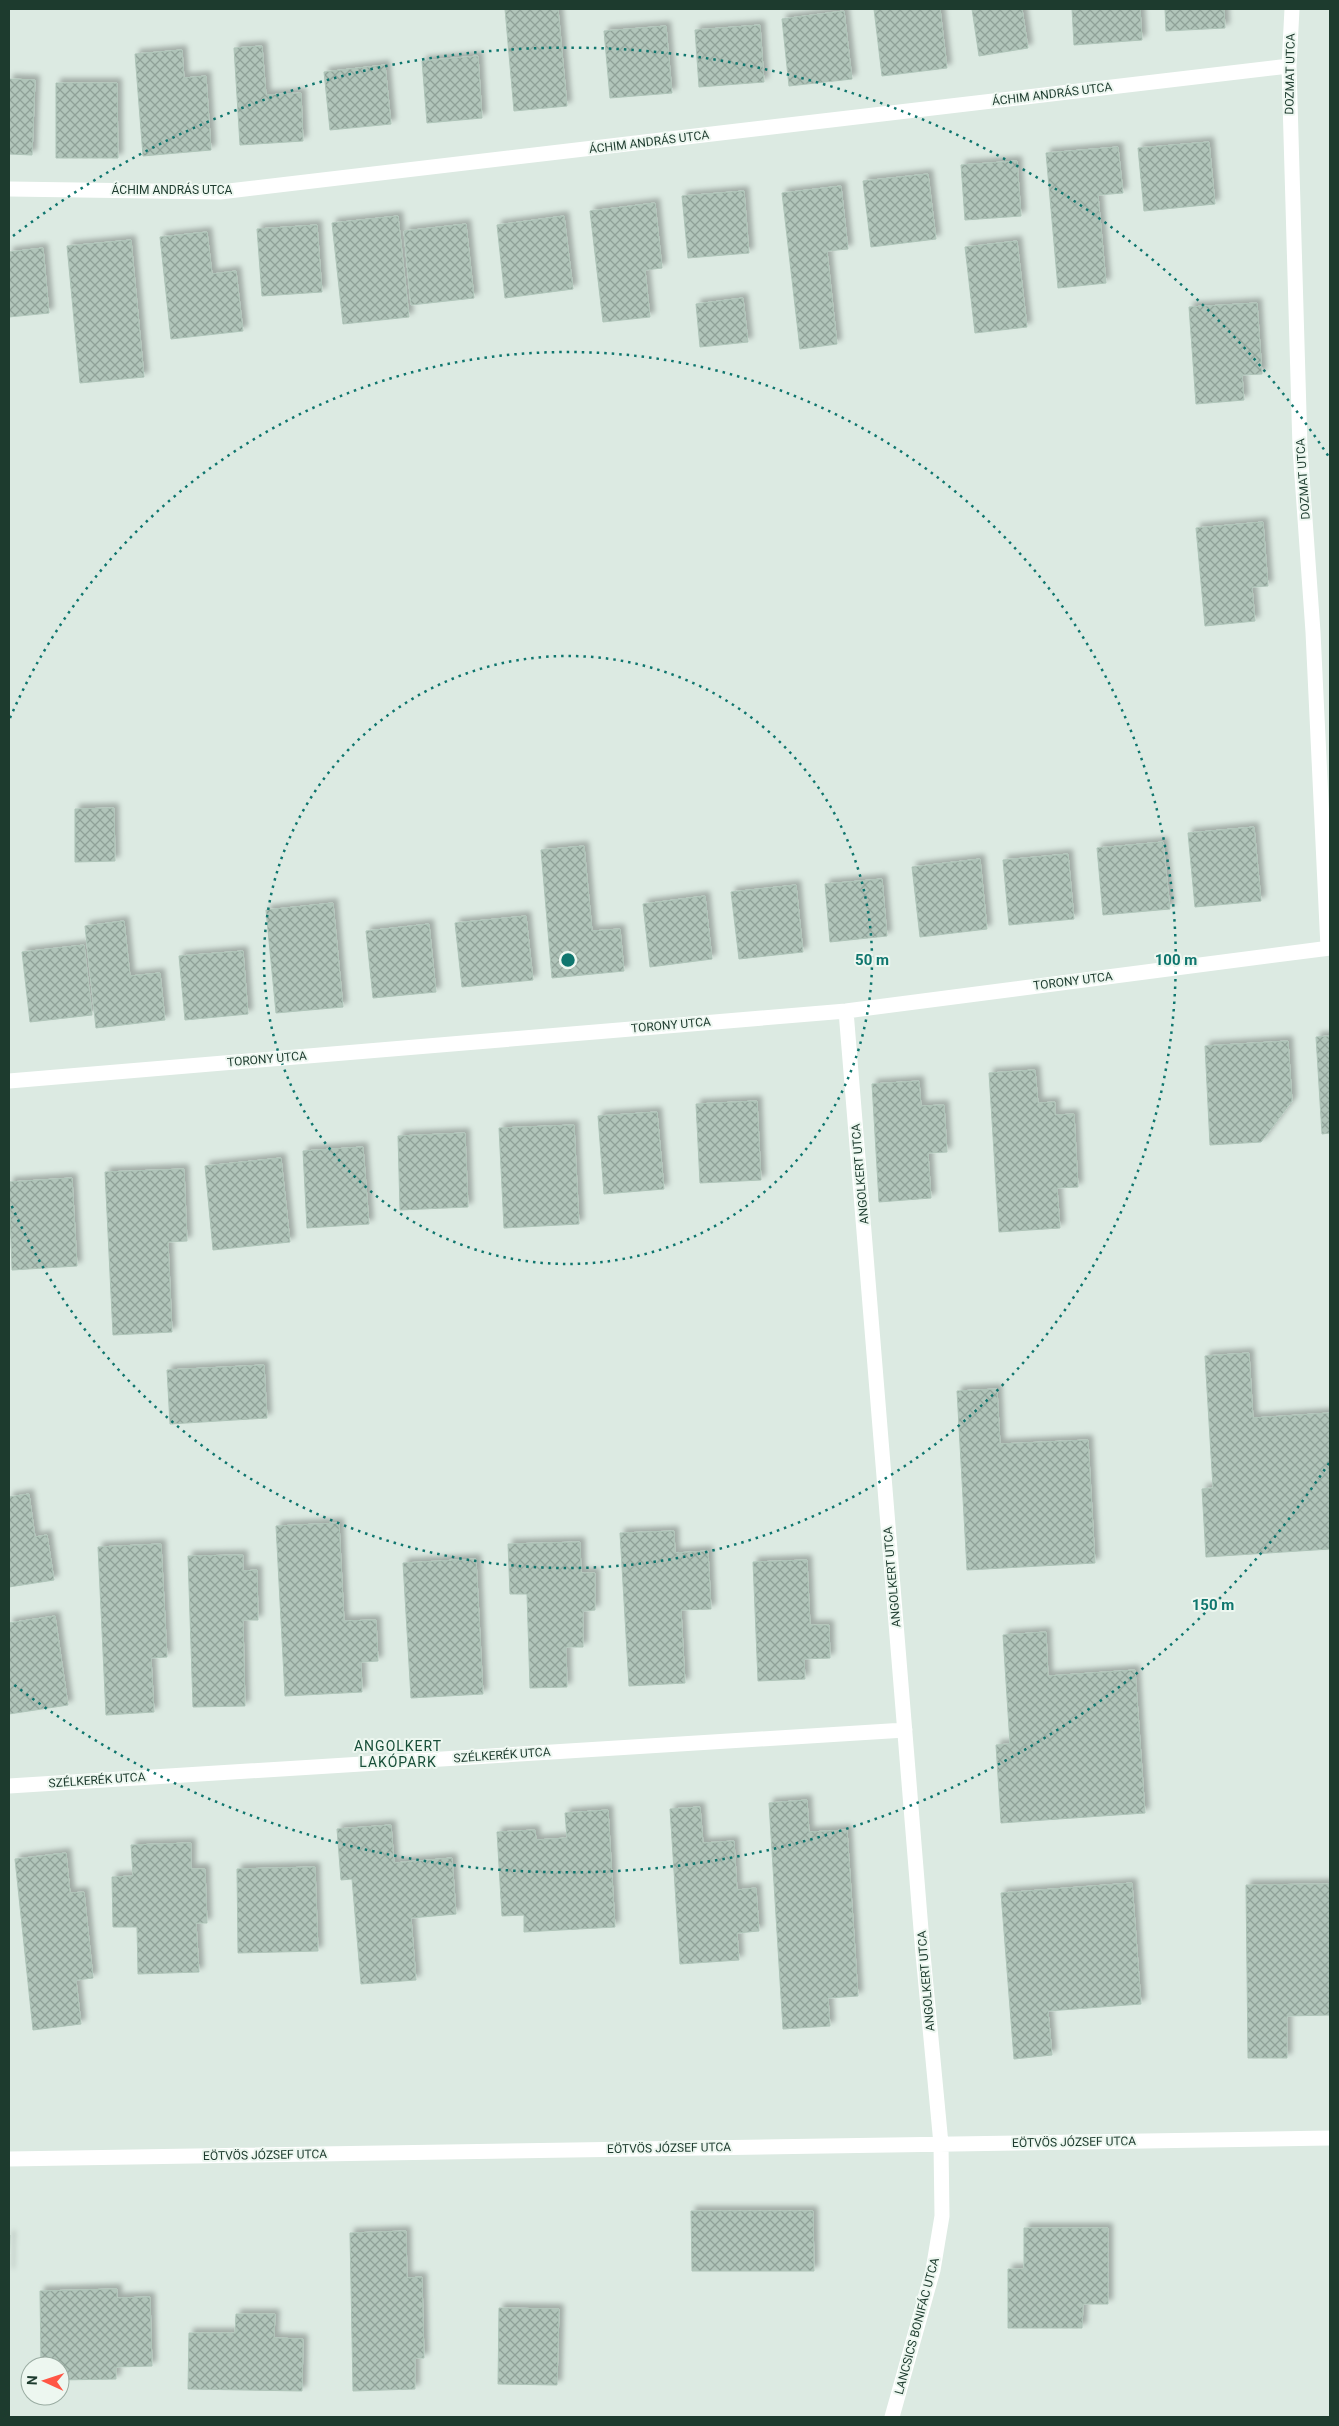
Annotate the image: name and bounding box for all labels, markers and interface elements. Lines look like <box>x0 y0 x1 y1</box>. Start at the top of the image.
street label: DOZMAT UTCA <box>1282 33 1298 115</box>
street label: ÁCHIM ANDRÁS UTCA <box>991 79 1113 108</box>
street label: ÁCHIM ANDRÁS UTCA <box>588 127 710 156</box>
street label: ÁCHIM ANDRÁS UTCA <box>112 182 233 197</box>
street label: DOZMAT UTCA <box>1293 438 1313 520</box>
centre of rings <box>559 951 577 969</box>
text: 50 m <box>855 951 889 969</box>
text: 100 m <box>1155 951 1197 969</box>
street label: TORONY UTCA <box>1032 969 1114 993</box>
street label: TORONY UTCA <box>631 1015 712 1035</box>
street label: TORONY UTCA <box>227 1049 308 1069</box>
street label: ANGOLKERT UTCA <box>849 1123 871 1225</box>
street label: ANGOLKERT UTCA <box>881 1526 903 1628</box>
text: 150 m <box>1192 1596 1234 1614</box>
district label: ANGOLKERT LAKÓPARK <box>354 1738 442 1770</box>
street label: SZÉLKERÉK UTCA <box>453 1744 551 1765</box>
street label: SZÉLKERÉK UTCA <box>48 1769 146 1790</box>
street label: ANGOLKERT UTCA <box>915 1930 937 2032</box>
street label: EÖTVÖS JÓZSEF UTCA <box>1012 2133 1136 2150</box>
street label: EÖTVÖS JÓZSEF UTCA <box>607 2139 731 2156</box>
street label: EÖTVÖS JÓZSEF UTCA <box>203 2146 327 2163</box>
street label: LANCSICS BONIFÁC UTCA <box>891 2256 942 2396</box>
north arrow <box>20 2356 70 2406</box>
text: N <box>24 2375 40 2386</box>

